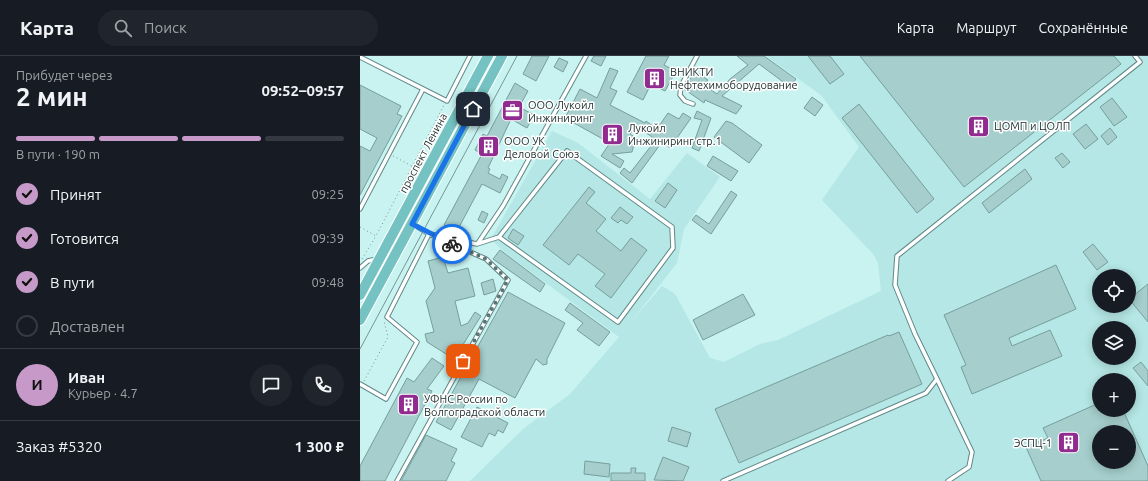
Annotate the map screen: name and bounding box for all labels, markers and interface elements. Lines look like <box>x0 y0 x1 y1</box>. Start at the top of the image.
search box <box>98 10 378 46</box>
text: Карта <box>20 17 74 39</box>
icon: search <box>112 17 134 39</box>
text: Поиск <box>144 19 187 36</box>
text: Карта <box>897 20 934 36</box>
text: Маршрут <box>956 20 1017 36</box>
text: Сохранённые <box>1039 20 1128 36</box>
building icon: ВНИКТИ Нефтехимоборудование <box>641 65 667 91</box>
place label: ВНИКТИ Нефтехимоборудование <box>670 66 798 91</box>
text: Прибудет через <box>16 68 113 82</box>
text: 2 мин <box>16 82 88 111</box>
text: 09:52–09:57 <box>261 82 344 99</box>
pin <box>456 92 490 126</box>
icon: home <box>462 98 484 120</box>
office icon: ООО Лукойл Инжиниринг <box>500 98 526 124</box>
place label: ООО Лукойл Инжиниринг <box>528 99 594 124</box>
street label: проспект Ленина <box>397 111 449 195</box>
building icon: ЦОМП и ЦОЛП <box>966 113 992 139</box>
place label: ЦОМП и ЦОЛП <box>994 120 1070 132</box>
building icon: Лукойл Инжиниринг стр.1 <box>599 121 625 147</box>
place label: Лукойл Инжиниринг стр.1 <box>628 122 722 147</box>
building icon: ООО УК Деловой Союз <box>475 134 501 160</box>
place label: ООО УК Деловой Союз <box>504 135 579 160</box>
text: В пути · 190 m <box>16 147 100 161</box>
icon: check <box>16 183 38 205</box>
text: Принят <box>50 186 102 203</box>
text: 09:25 <box>311 187 344 201</box>
courier <box>432 224 472 264</box>
icon: check <box>16 227 38 249</box>
text: Готовится <box>50 230 119 247</box>
text: 09:39 <box>311 231 344 245</box>
icon: bike <box>441 233 463 255</box>
map controls <box>1092 269 1136 469</box>
button: locate <box>1092 269 1136 313</box>
icon: check <box>16 271 38 293</box>
text: В пути <box>50 274 95 291</box>
text: 09:48 <box>311 275 344 289</box>
text: Доставлен <box>50 318 125 335</box>
button: layers <box>1092 321 1136 365</box>
pin <box>446 344 480 378</box>
icon: bag <box>452 350 474 372</box>
button: chat <box>250 364 292 406</box>
button: phone <box>302 364 344 406</box>
text: Иван <box>68 369 105 386</box>
button: + <box>1092 373 1136 417</box>
text: И <box>31 376 43 393</box>
text: Курьер · 4.7 <box>68 386 138 400</box>
building icon: УФНС России по Волгоградской области <box>395 392 421 418</box>
place label: УФНС России по Волгоградской области <box>424 393 545 418</box>
button: − <box>1092 425 1136 469</box>
building icon: ЭСПЦ-1 <box>1055 430 1081 456</box>
place label: ЭСПЦ-1 <box>1014 437 1052 449</box>
text: Заказ #5320 <box>16 438 102 455</box>
text: 1 300 ₽ <box>295 438 344 455</box>

